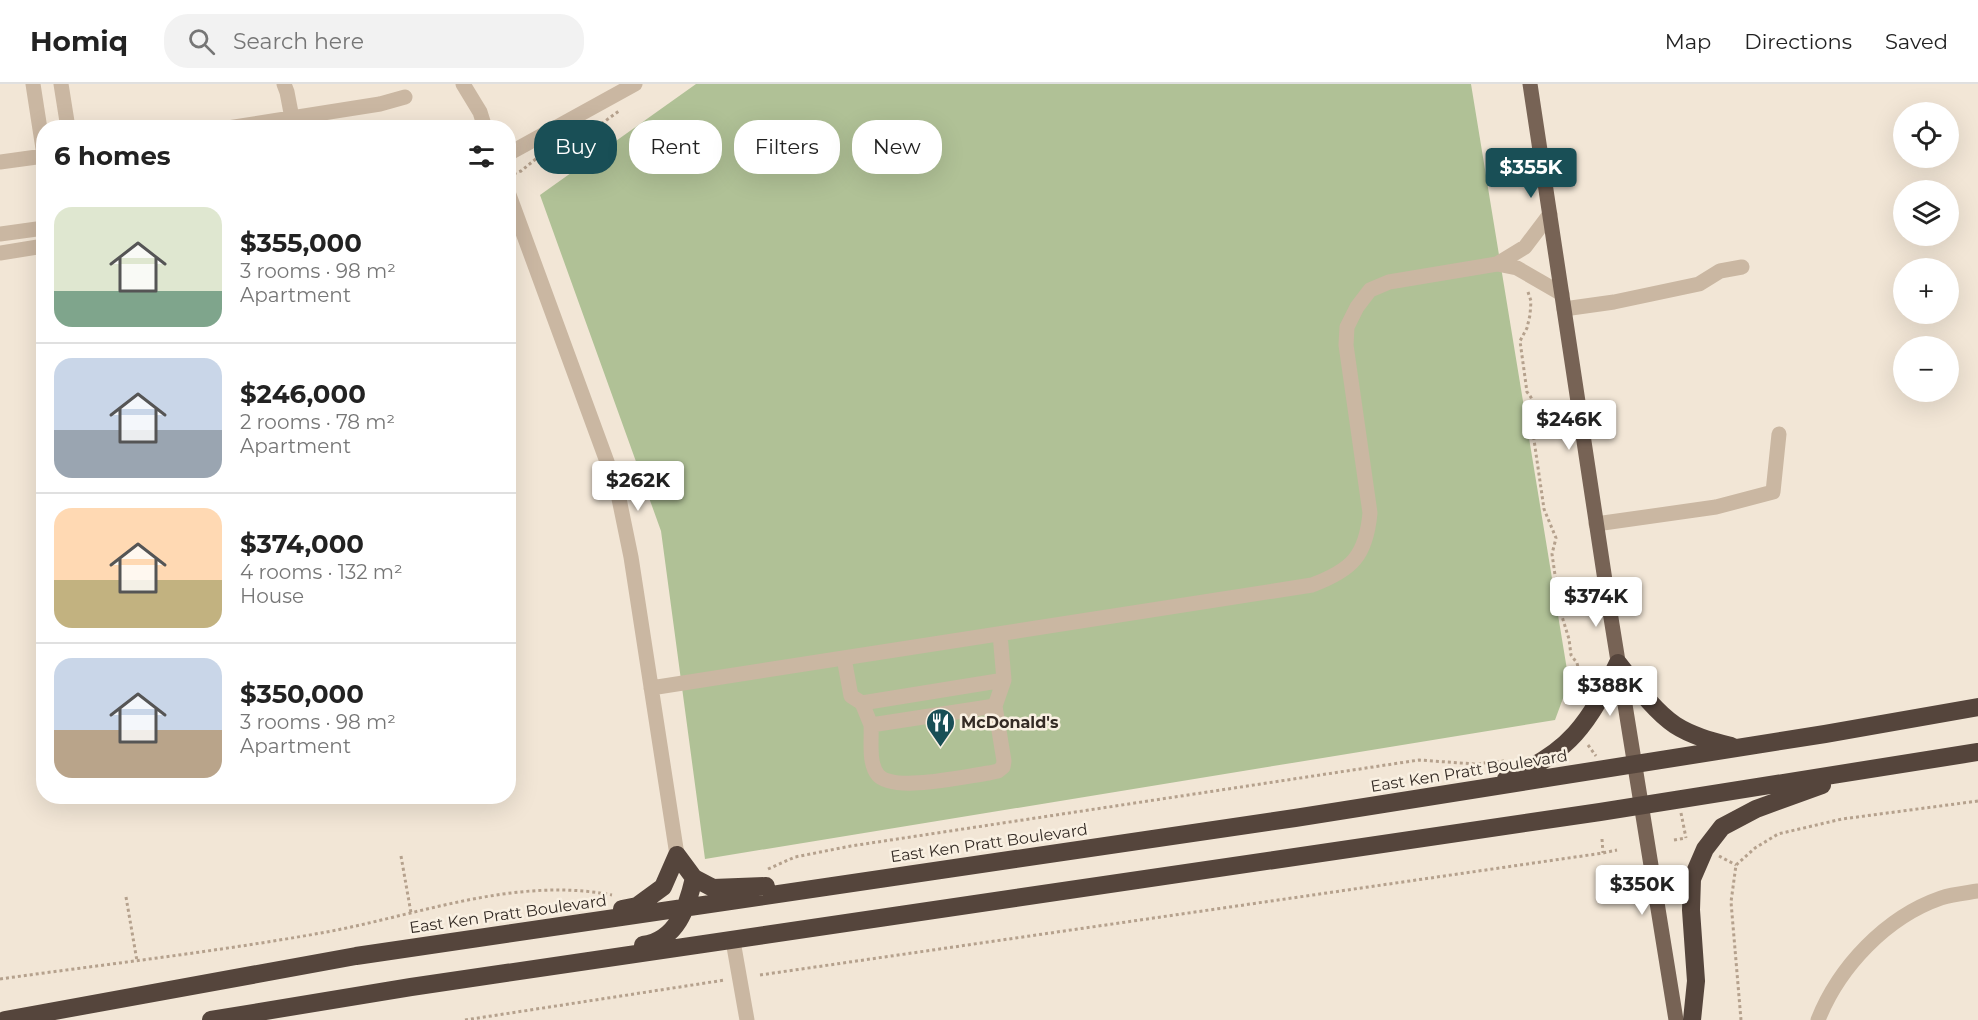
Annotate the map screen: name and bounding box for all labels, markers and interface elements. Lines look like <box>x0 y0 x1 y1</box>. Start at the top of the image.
search box <box>164 14 584 68</box>
text: Homiq <box>30 24 128 58</box>
icon: search <box>185 25 218 58</box>
text: Search here <box>233 28 364 55</box>
text: Map <box>1665 29 1711 54</box>
text: Directions <box>1744 29 1852 54</box>
text: Saved <box>1885 29 1948 54</box>
map controls <box>1893 102 1959 402</box>
button: locate <box>1893 102 1959 168</box>
chip: Buy <box>534 120 617 174</box>
chip: Rent <box>629 120 722 174</box>
chip: Filters <box>734 120 840 174</box>
chip: New <box>852 120 942 174</box>
text: 6 homes <box>54 140 171 172</box>
icon: filters <box>465 140 498 173</box>
pin: $355K <box>1489 148 1573 199</box>
text: $355K <box>1500 155 1562 179</box>
button: layers <box>1893 180 1959 246</box>
text: $355,000 <box>240 227 362 259</box>
icon: home <box>102 231 174 303</box>
button: + <box>1893 258 1959 324</box>
text: 3 rooms · 98 m² <box>240 259 396 283</box>
text: Apartment <box>240 283 351 307</box>
button: − <box>1893 336 1959 402</box>
text: $246,000 <box>240 378 366 410</box>
icon: home <box>102 382 174 454</box>
pin: $246K <box>1527 400 1611 451</box>
text: $246K <box>1536 407 1602 431</box>
text: 2 rooms · 78 m² <box>240 410 395 434</box>
text: Apartment <box>240 434 351 458</box>
pin: $262K <box>596 461 680 512</box>
text: $262K <box>606 468 670 492</box>
text: $374,000 <box>240 528 364 560</box>
icon: home <box>102 532 174 604</box>
text: 4 rooms · 132 m² <box>240 560 403 584</box>
pin: $374K <box>1554 577 1638 628</box>
text: House <box>240 584 304 608</box>
text: $374K <box>1564 584 1628 608</box>
pin: $388K <box>1568 666 1652 717</box>
text: $388K <box>1577 673 1643 697</box>
text: $350,000 <box>240 678 364 710</box>
icon: home <box>102 682 174 754</box>
restaurant icon: McDonald's <box>924 706 956 748</box>
text: 3 rooms · 98 m² <box>240 710 396 734</box>
place label: McDonald's <box>961 713 1059 732</box>
text: Apartment <box>240 734 351 758</box>
street label: East Ken Pratt Boulevard <box>1369 746 1569 796</box>
street label: East Ken Pratt Boulevard <box>889 820 1089 866</box>
pin: $350K <box>1600 865 1684 916</box>
text: $350K <box>1610 872 1674 896</box>
street label: East Ken Pratt Boulevard <box>408 891 608 937</box>

